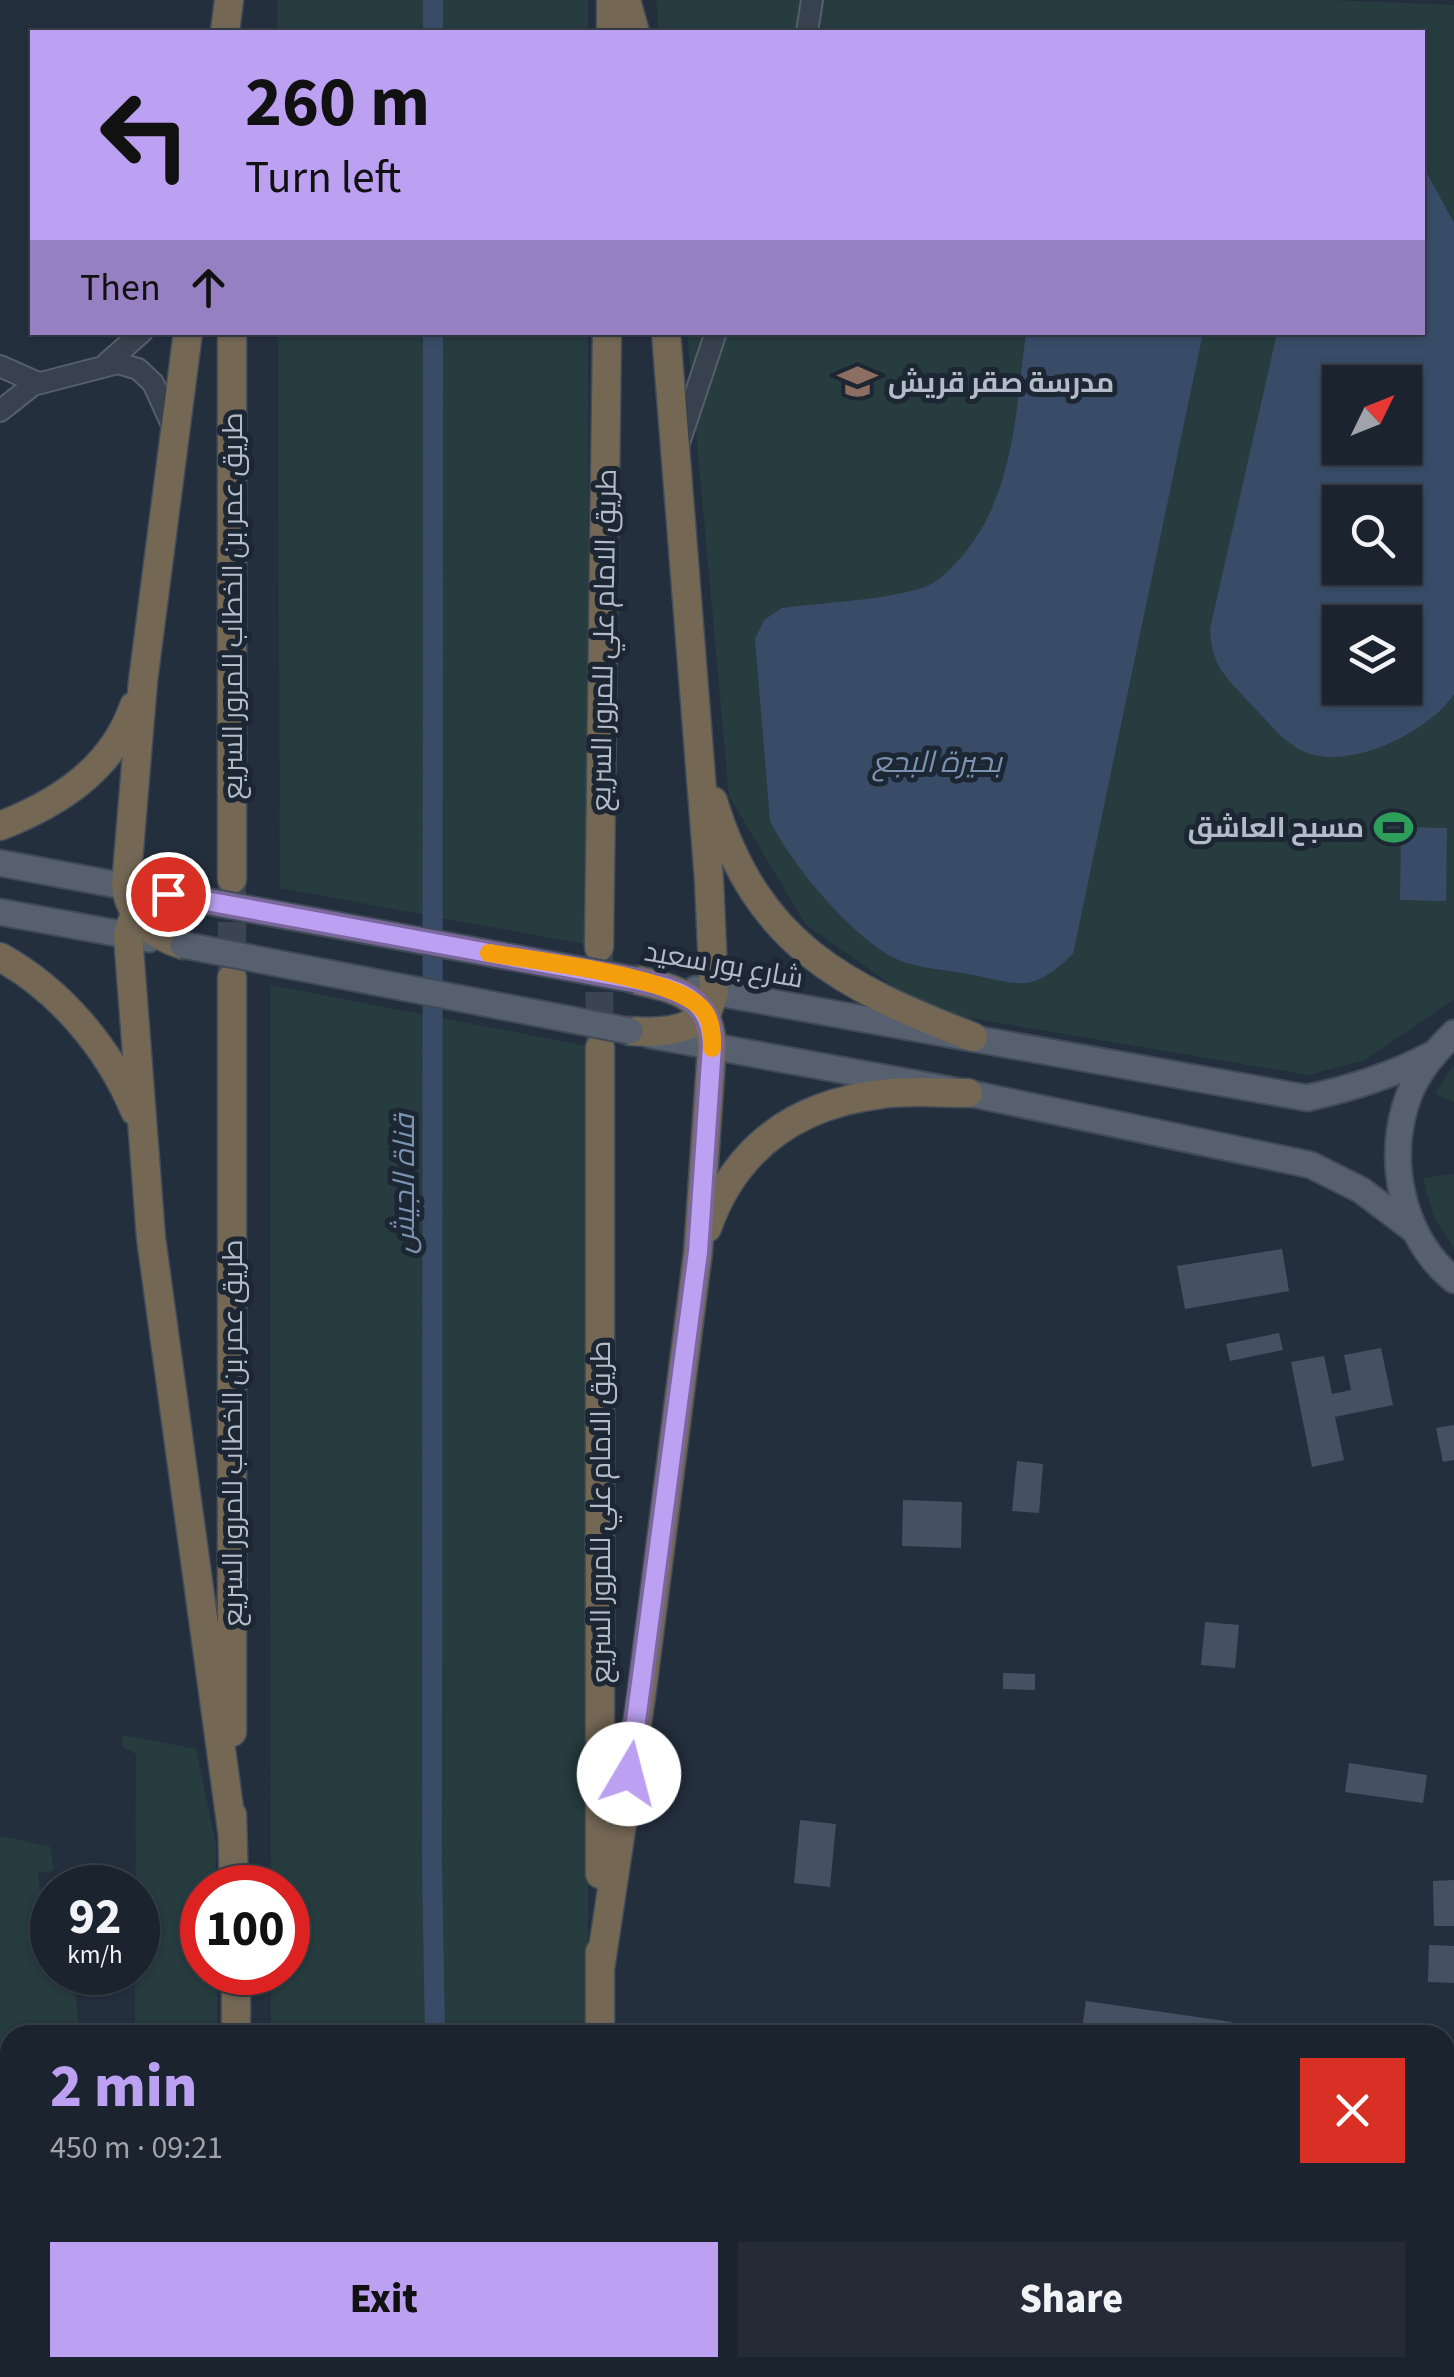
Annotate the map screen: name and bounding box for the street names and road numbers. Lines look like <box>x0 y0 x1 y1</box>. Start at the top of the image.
street label: طريق عمر بن الخطاب للمرور السريع <box>213 412 253 800</box>
street label: طريق الامام علي للمرور السريع <box>581 468 628 812</box>
street label: شارع بور سعيد <box>641 931 806 999</box>
street label: طريق عمر بن الخطاب للمرور السريع <box>213 1239 253 1627</box>
street label: طريق الامام علي للمرور السريع <box>581 1341 622 1683</box>

